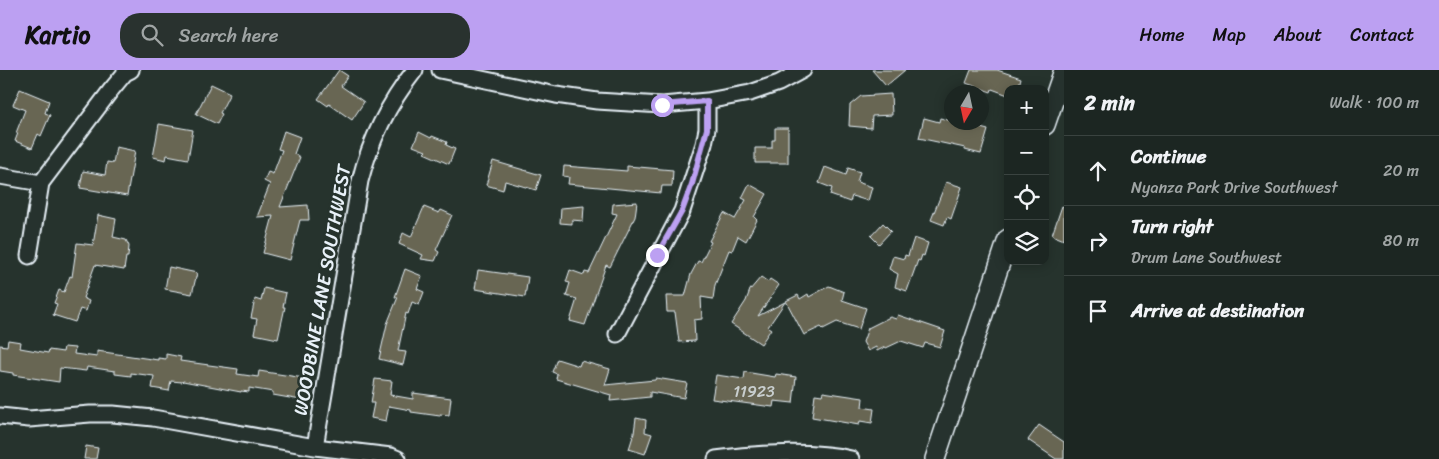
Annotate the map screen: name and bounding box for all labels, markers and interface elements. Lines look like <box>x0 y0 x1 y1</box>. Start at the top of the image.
search box <box>120 13 470 58</box>
text: Kartio <box>25 14 90 56</box>
text: Search here <box>178 19 279 52</box>
text: Home <box>1140 19 1185 51</box>
text: Map <box>1213 19 1246 51</box>
text: About <box>1274 19 1322 51</box>
text: Contact <box>1350 19 1414 51</box>
icon: search <box>138 21 166 49</box>
text: 2 min <box>1084 84 1135 122</box>
north arrow <box>944 85 989 130</box>
map controls <box>1004 85 1049 265</box>
button: + <box>1004 85 1049 130</box>
text: Walk · 100 m <box>1329 88 1419 117</box>
route start <box>651 94 674 117</box>
button: − <box>1004 130 1049 175</box>
text: Continue <box>1131 140 1207 173</box>
text: 20 m <box>1383 156 1419 185</box>
icon: ahead <box>1084 157 1112 185</box>
street label: WOODBINE LANE SOUTHWEST <box>284 160 361 418</box>
text: Nyanza Park Drive Southwest <box>1131 173 1338 202</box>
button: locate <box>1004 175 1049 220</box>
text: Turn right <box>1131 210 1213 243</box>
button: layers <box>1004 220 1049 265</box>
text: 80 m <box>1383 226 1419 255</box>
icon: right <box>1084 227 1112 255</box>
text: Drum Lane Southwest <box>1131 243 1282 272</box>
route end <box>646 244 669 267</box>
text: Arrive at destination <box>1131 294 1304 327</box>
icon: arrive <box>1084 297 1112 325</box>
house number: 11923 <box>733 377 775 406</box>

